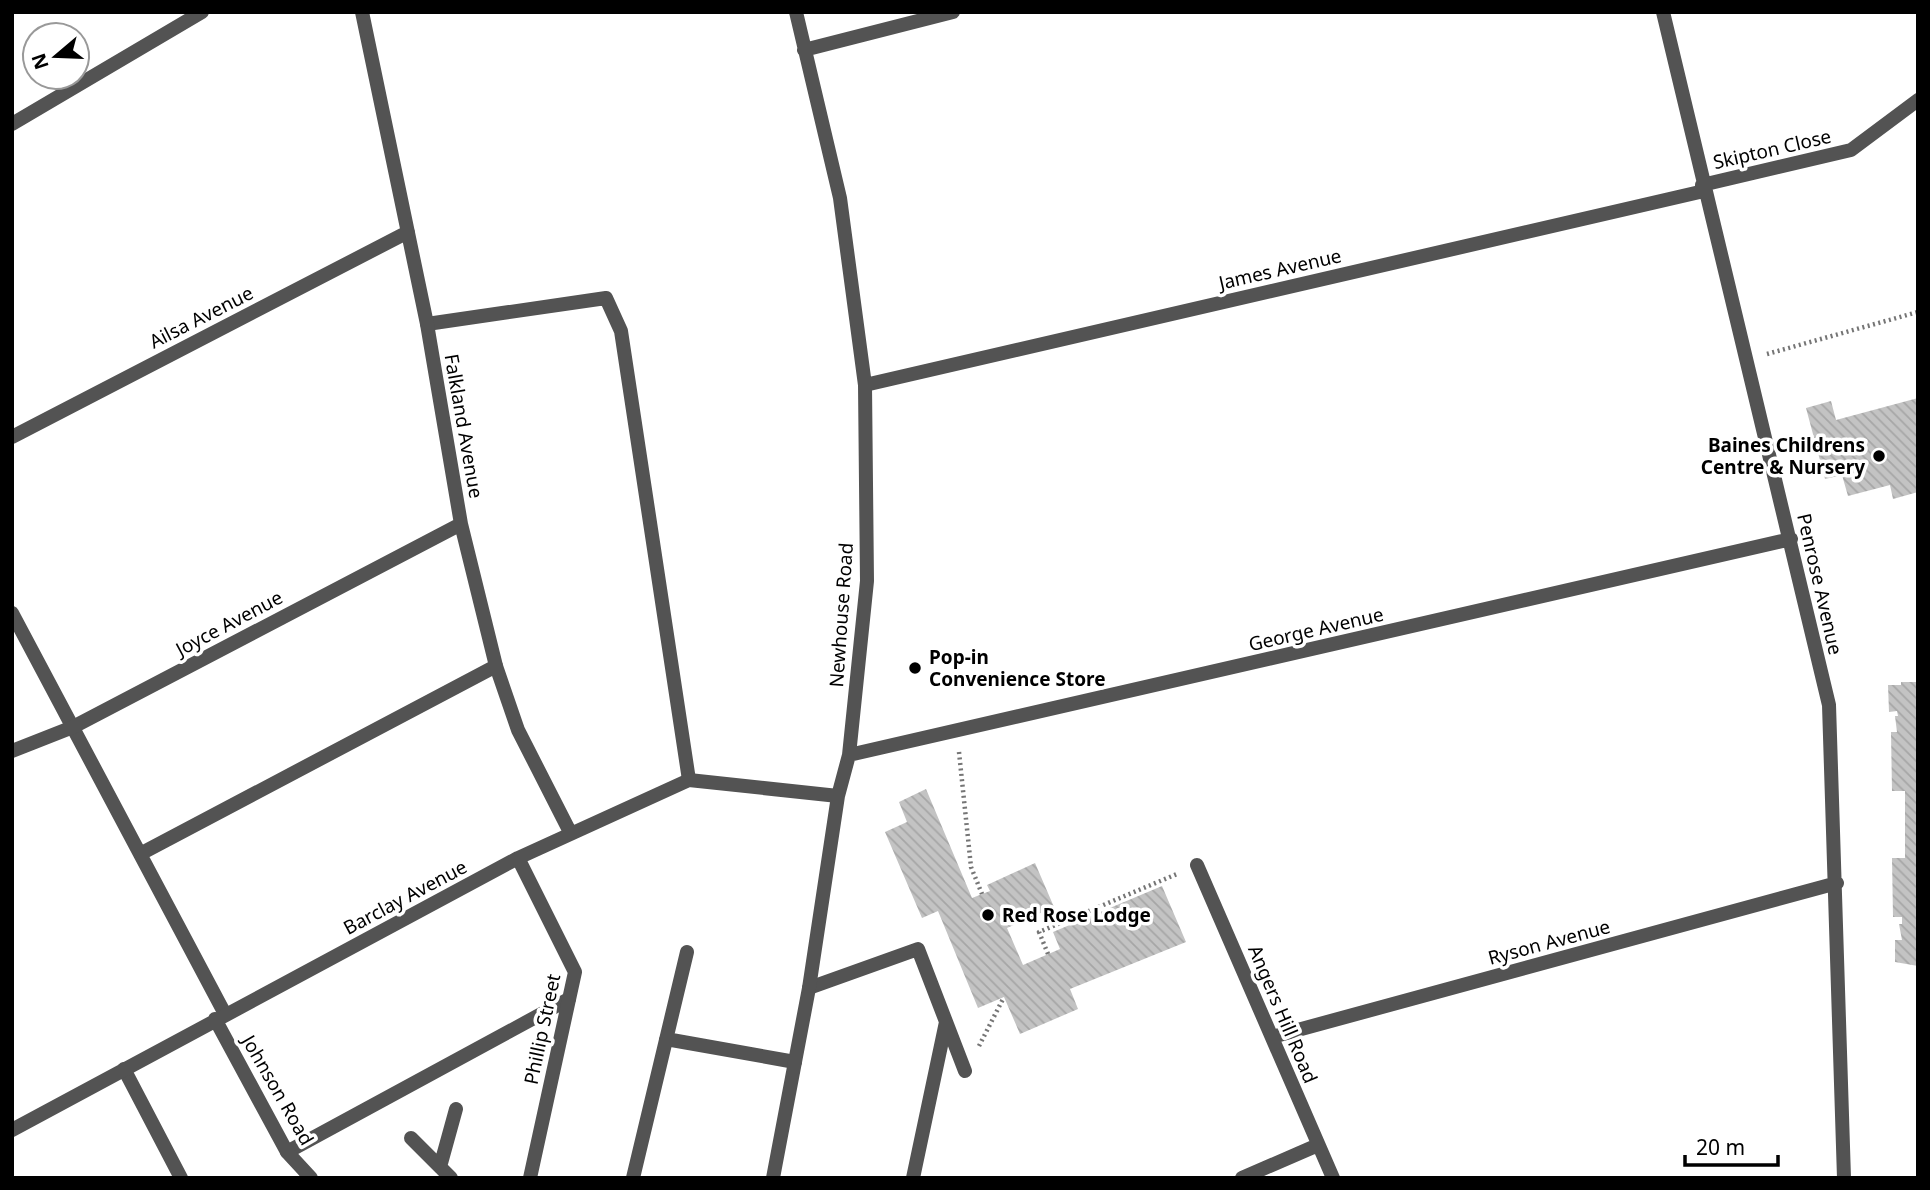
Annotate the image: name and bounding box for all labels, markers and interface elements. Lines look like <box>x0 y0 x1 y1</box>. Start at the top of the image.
north arrow <box>21 21 91 91</box>
text: N <box>25 50 55 73</box>
street label: Skipton Close <box>1710 123 1834 175</box>
street label: James Avenue <box>1214 242 1344 296</box>
street label: Ailsa Avenue <box>145 280 257 354</box>
street label: Falkland Avenue <box>439 352 489 500</box>
place label: Baines Childrens Centre & Nursery <box>1701 432 1865 480</box>
marker: Baines Childrens Centre & Nursery <box>1871 448 1887 464</box>
street label: Penrose Avenue <box>1791 511 1849 657</box>
street label: Newhouse Road <box>823 542 859 688</box>
street label: Joyce Avenue <box>169 584 287 663</box>
street label: George Avenue <box>1246 601 1386 657</box>
place label: Pop-in Convenience Store <box>929 644 1105 692</box>
marker: Pop-in Convenience Store <box>907 660 923 676</box>
street label: Barclay Avenue <box>339 853 471 941</box>
place label: Red Rose Lodge <box>1002 902 1151 928</box>
marker: Red Rose Lodge <box>980 907 996 923</box>
street label: Ryson Avenue <box>1485 913 1613 971</box>
street label: Angers Hill Road <box>1242 941 1324 1087</box>
street label: Phillip Street <box>518 971 566 1087</box>
street label: Johnson Road <box>235 1028 320 1150</box>
scale bar <box>1685 1124 1778 1168</box>
text: 20 m <box>1696 1133 1745 1161</box>

